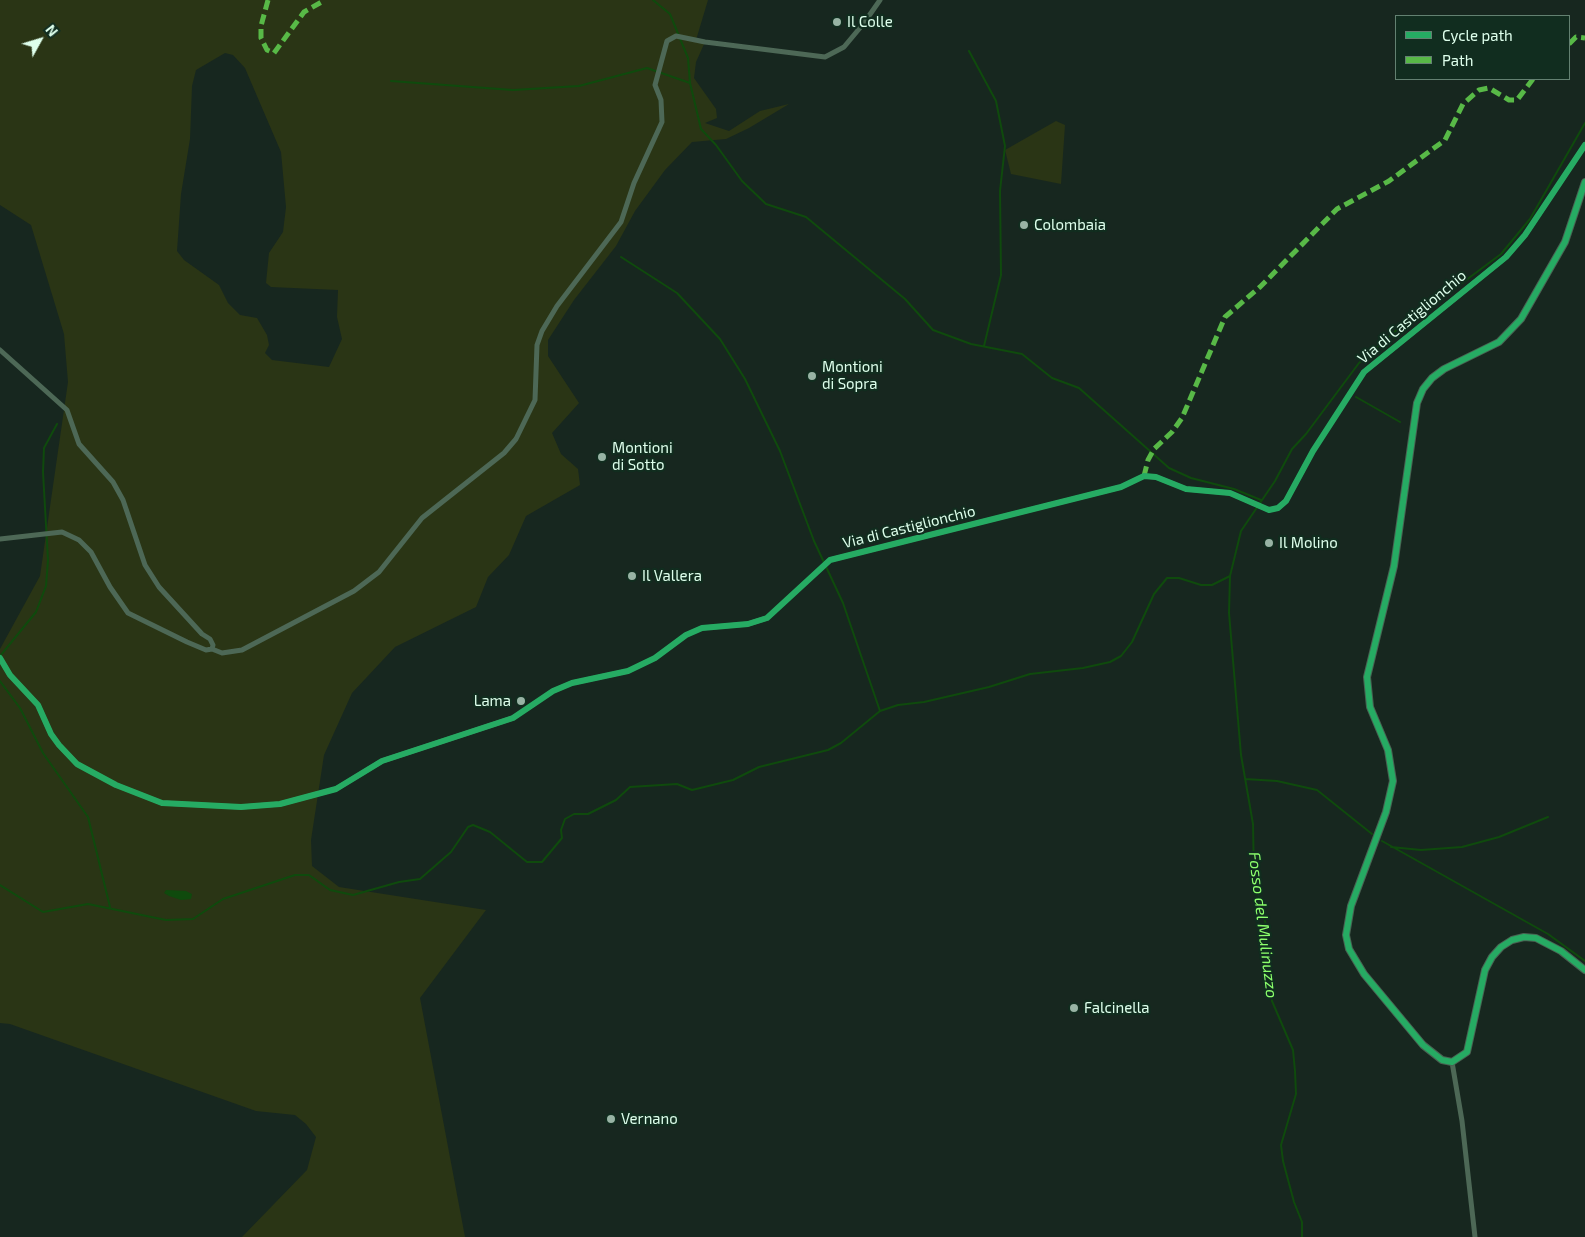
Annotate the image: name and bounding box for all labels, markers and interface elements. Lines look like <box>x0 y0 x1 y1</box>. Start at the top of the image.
place label: Il Colle <box>847 13 893 31</box>
north arrow <box>15 15 65 65</box>
legend <box>1395 15 1570 80</box>
marker: Il Colle <box>831 16 843 28</box>
text: N <box>42 21 62 40</box>
text: Cycle path <box>1442 26 1513 44</box>
text: Path <box>1442 51 1473 69</box>
place label: Colombaia <box>1034 216 1106 234</box>
marker: Colombaia <box>1018 219 1030 231</box>
street label: Via di Castiglionchio <box>1354 266 1470 368</box>
place label: Montioni di Sopra <box>822 358 883 393</box>
marker: Montioni di Sopra <box>806 370 818 382</box>
place label: Montioni di Sotto <box>612 439 673 474</box>
marker: Montioni di Sotto <box>596 451 608 463</box>
street label: Via di Castiglionchio <box>841 502 977 552</box>
place label: Il Molino <box>1279 534 1338 552</box>
marker: Il Molino <box>1263 537 1275 549</box>
place label: Il Vallera <box>642 567 702 585</box>
marker: Il Vallera <box>626 570 638 582</box>
place label: Lama <box>474 692 511 710</box>
marker: Lama <box>515 695 527 707</box>
water label: Fosso del Mulinuzzo <box>1244 851 1282 999</box>
place label: Falcinella <box>1084 999 1149 1017</box>
marker: Falcinella <box>1068 1002 1080 1014</box>
place label: Vernano <box>621 1110 678 1128</box>
marker: Vernano <box>605 1113 617 1125</box>

